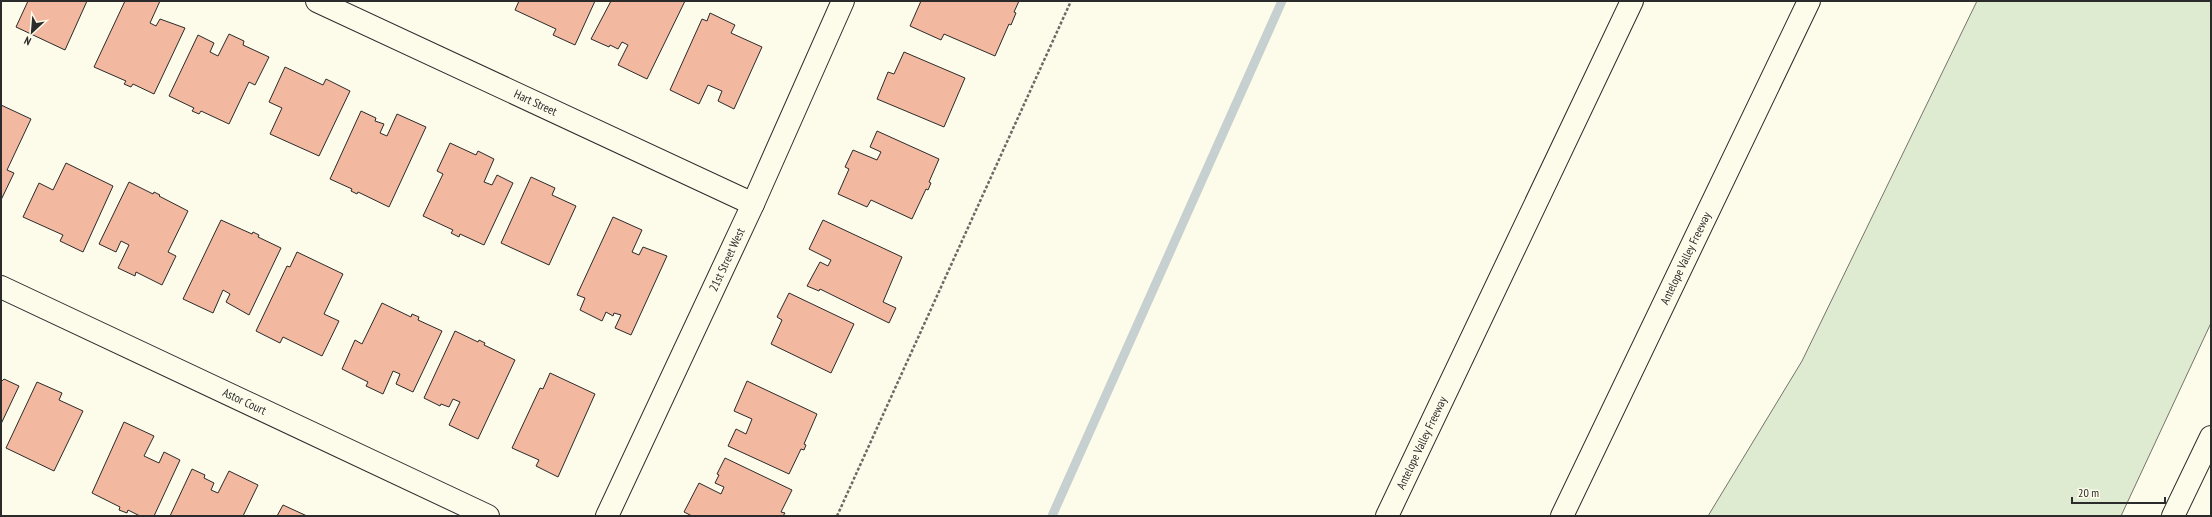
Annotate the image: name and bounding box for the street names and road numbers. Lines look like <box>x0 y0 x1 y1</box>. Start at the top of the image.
street label: Hart Street <box>512 86 560 119</box>
street label: Antelope Valley Freeway <box>1657 209 1714 307</box>
street label: 21st Street West <box>705 225 748 293</box>
street label: Astor Court <box>220 384 269 418</box>
street label: Antelope Valley Freeway <box>1393 393 1450 491</box>

